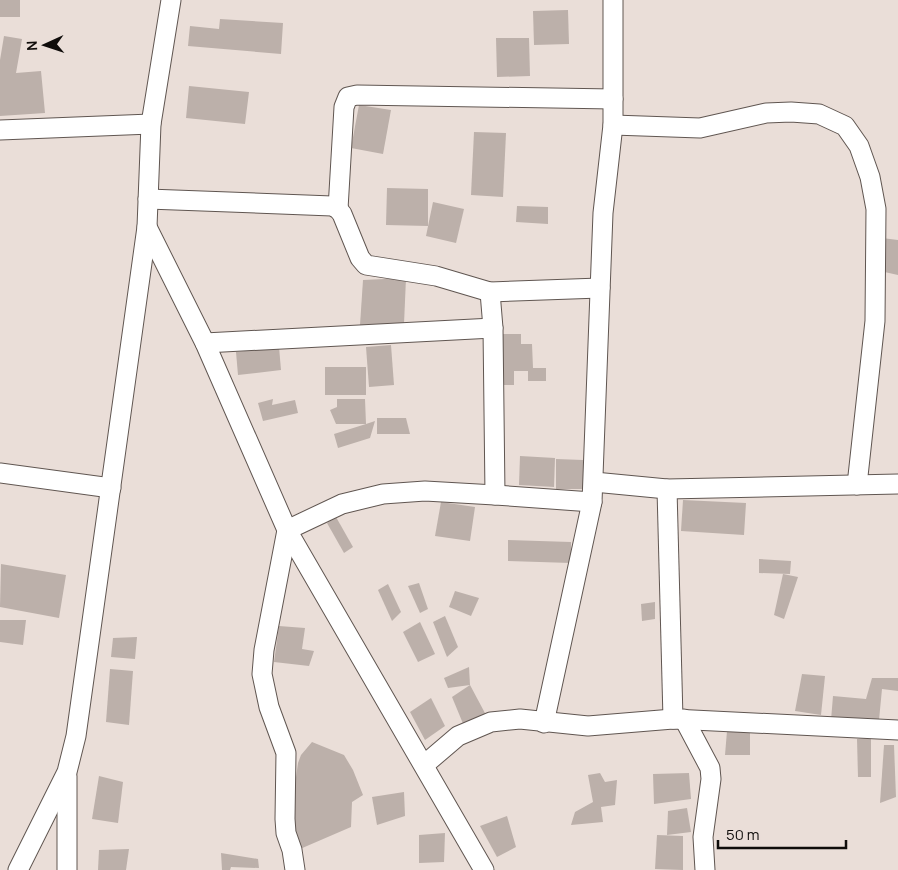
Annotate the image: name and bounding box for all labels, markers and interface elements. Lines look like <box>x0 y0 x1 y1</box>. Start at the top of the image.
north arrow <box>20 20 70 70</box>
text: N <box>22 40 41 51</box>
scale bar <box>718 818 846 850</box>
text: 50 m <box>726 824 760 845</box>

